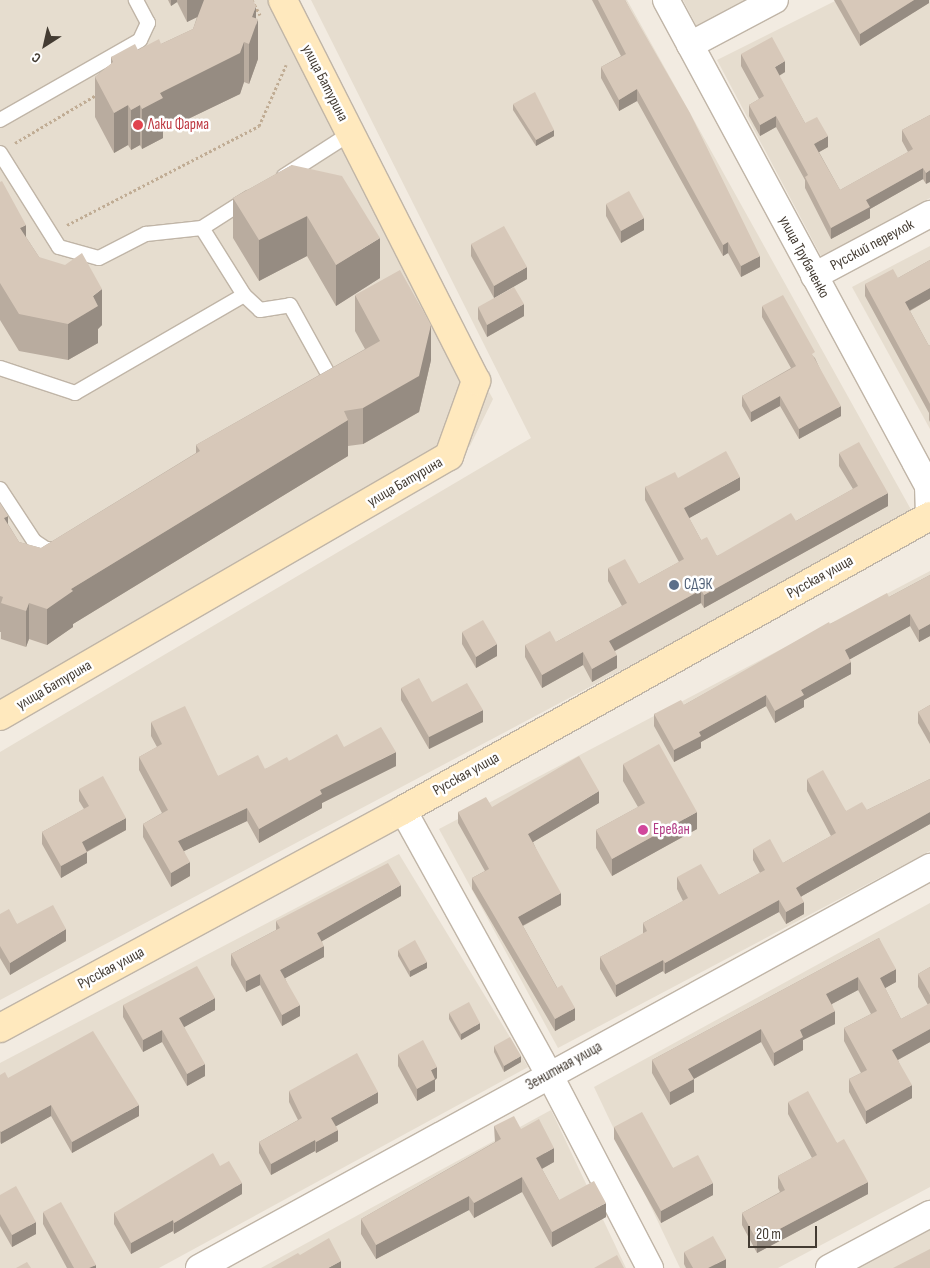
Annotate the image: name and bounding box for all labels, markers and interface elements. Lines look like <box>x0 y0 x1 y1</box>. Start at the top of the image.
north arrow <box>20 20 70 70</box>
street label: улица Батурина <box>298 42 352 124</box>
text: С <box>28 49 44 67</box>
place label: Лаки Фарма <box>148 116 209 134</box>
marker: Лаки Фарма <box>132 119 144 131</box>
street label: улица Трубаченко <box>775 213 833 301</box>
street label: Русский переулок <box>827 215 917 275</box>
street label: улица Батурина <box>364 453 446 511</box>
street label: Русская улица <box>784 551 856 603</box>
place label: СДЭК <box>684 576 712 594</box>
marker: СДЭК <box>668 579 680 591</box>
street label: улица Батурина <box>13 656 95 714</box>
street label: Русская улица <box>430 748 502 800</box>
place label: Ереван <box>653 821 690 839</box>
marker: Ереван <box>637 824 649 836</box>
street label: Русская улица <box>75 943 147 993</box>
street label: Зенитная улица <box>523 1038 605 1094</box>
scale bar <box>750 1216 819 1248</box>
text: 20 m <box>756 1225 781 1244</box>

